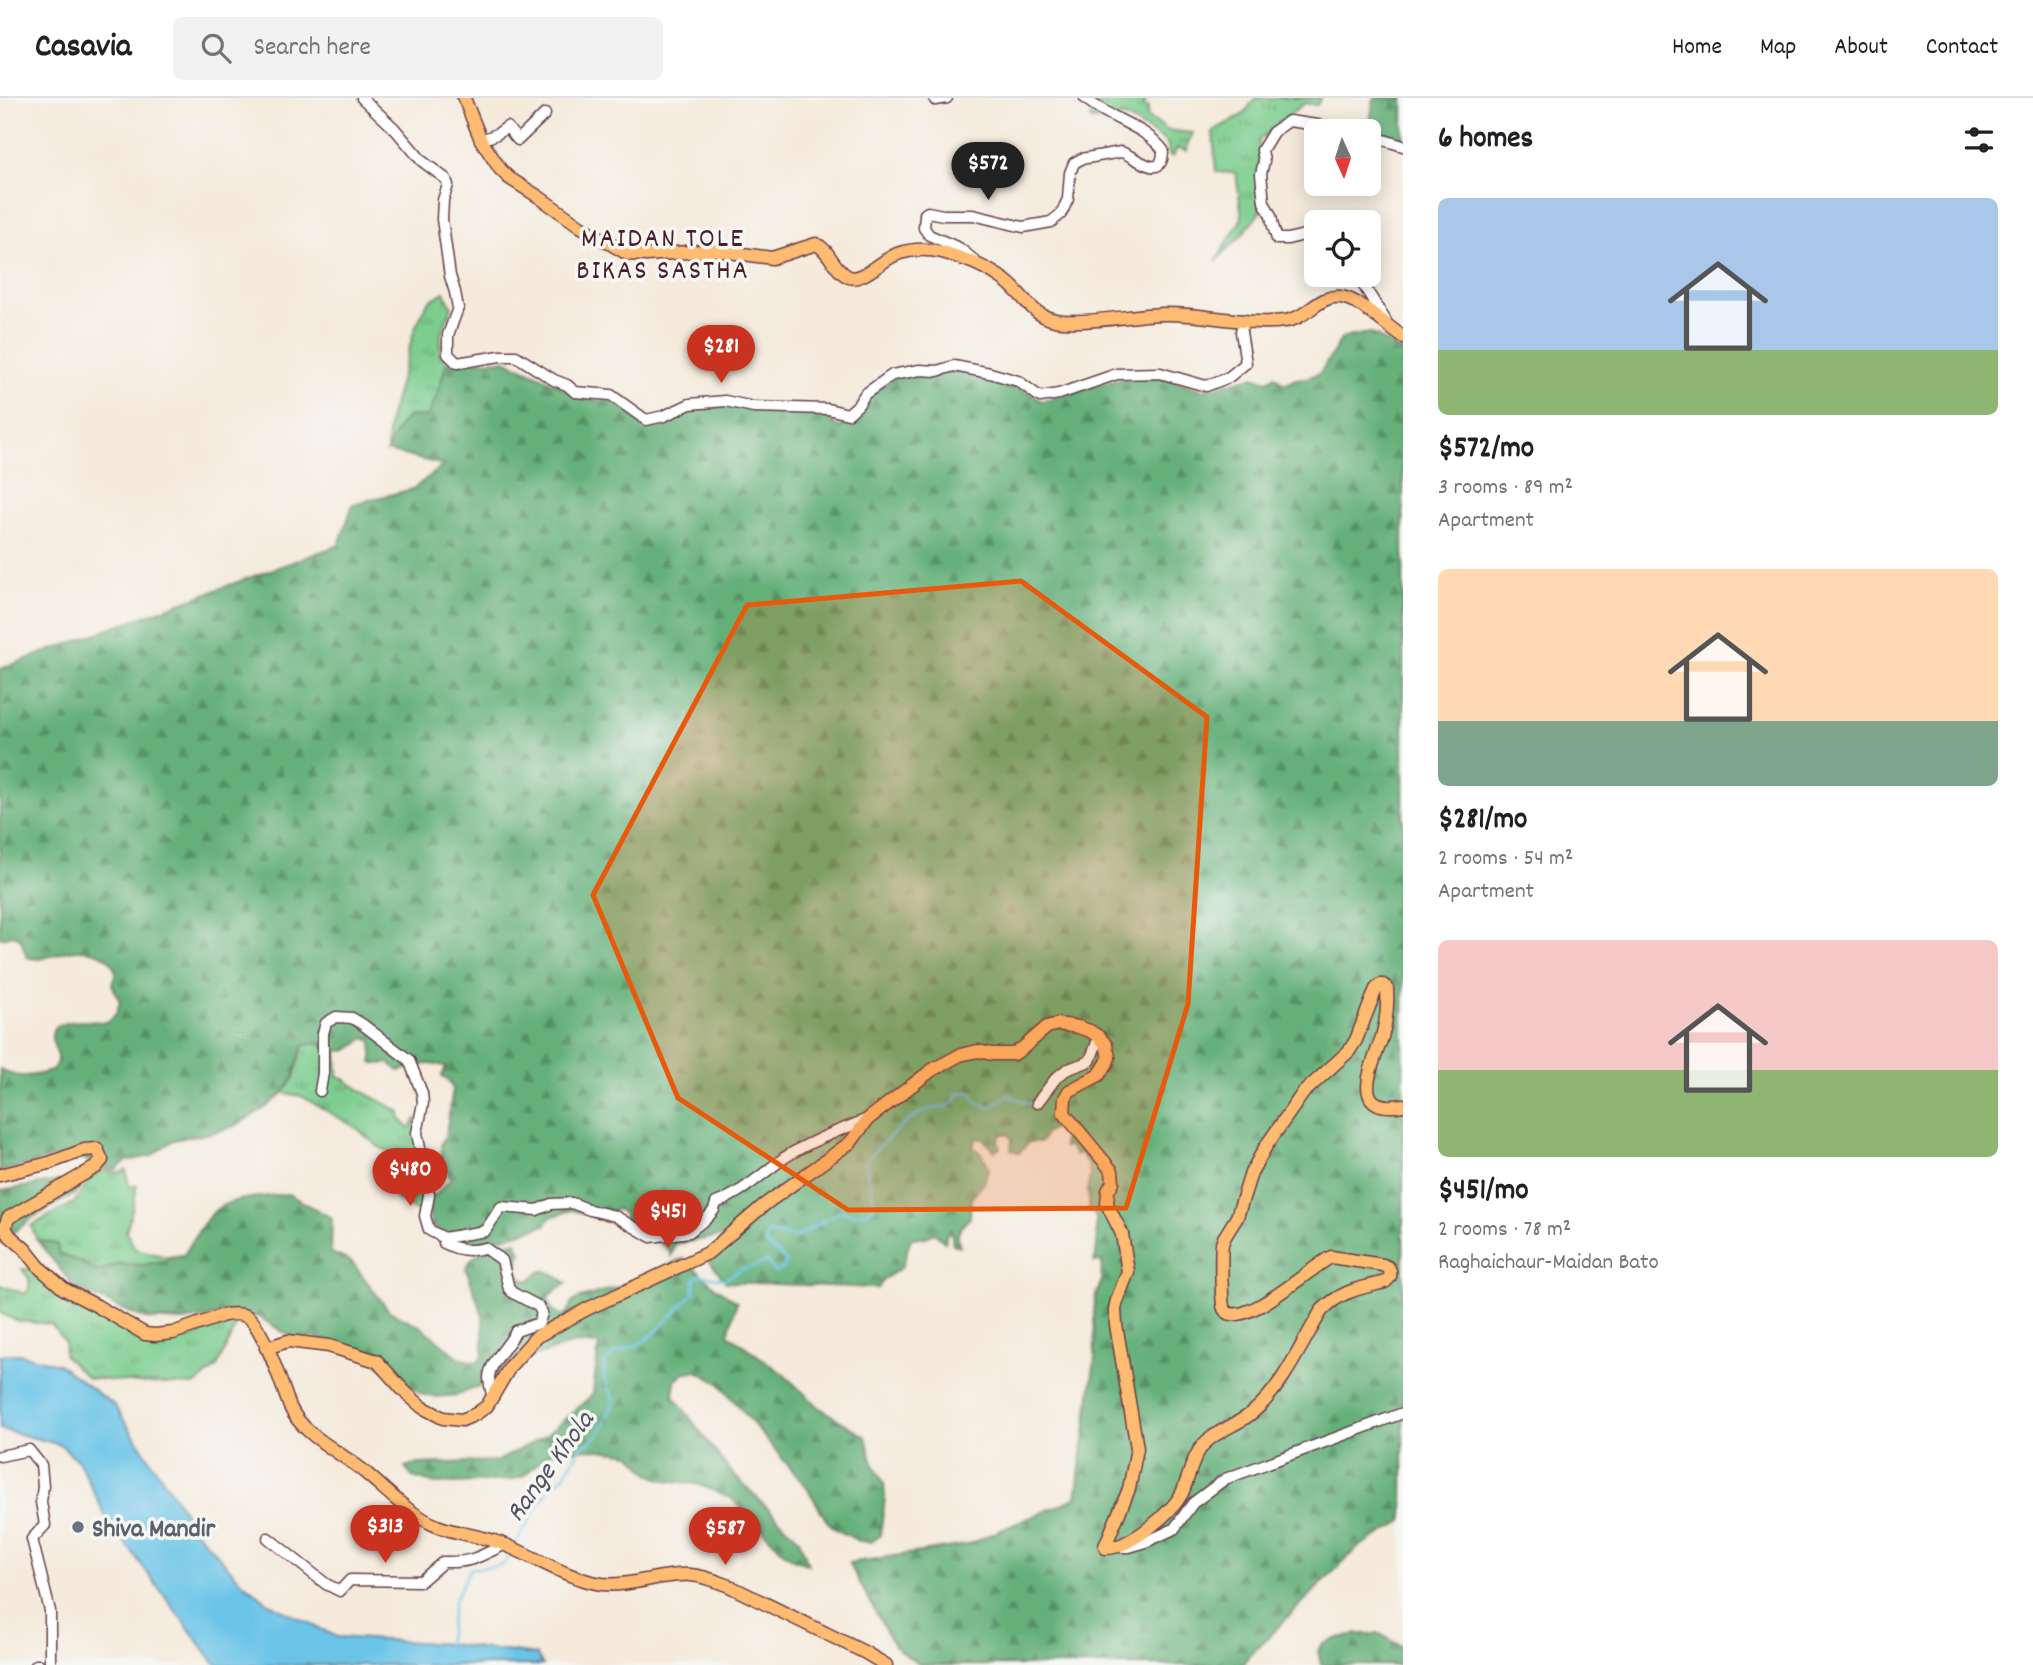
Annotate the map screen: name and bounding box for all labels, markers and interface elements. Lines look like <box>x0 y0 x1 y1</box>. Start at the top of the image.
search box <box>173 17 663 80</box>
text: Casavia <box>35 25 131 72</box>
icon: search <box>197 29 235 67</box>
text: Search here <box>253 30 371 67</box>
text: Home <box>1672 31 1722 65</box>
text: Map <box>1760 31 1796 65</box>
text: About <box>1834 31 1888 65</box>
text: Contact <box>1926 31 1998 65</box>
north arrow <box>1304 119 1381 196</box>
map controls <box>1304 119 1381 287</box>
text: 6 homes <box>1438 119 1533 162</box>
icon: filters <box>1960 121 1998 159</box>
pin: $572 <box>947 142 1029 202</box>
text: $572 <box>967 148 1009 181</box>
button: locate <box>1304 210 1381 287</box>
district label: MAIDAN TOLE BIKAS SASTHA <box>576 221 750 293</box>
icon: home <box>1655 243 1781 369</box>
pin: $281 <box>680 326 762 385</box>
text: $281 <box>703 331 739 364</box>
text: $572/mo <box>1438 429 1534 472</box>
text: 3 rooms · 89 m² <box>1438 472 1573 505</box>
text: Apartment <box>1438 505 1534 538</box>
icon: home <box>1655 614 1781 740</box>
text: $281/mo <box>1438 800 1527 843</box>
text: 2 rooms · 54 m² <box>1438 843 1573 876</box>
text: Apartment <box>1438 876 1534 909</box>
icon: home <box>1655 985 1781 1111</box>
pin: $480 <box>369 1148 451 1208</box>
text: $480 <box>389 1154 431 1187</box>
text: $451/mo <box>1438 1171 1529 1214</box>
pin: $451 <box>627 1190 709 1250</box>
text: $451 <box>650 1196 686 1229</box>
text: 2 rooms · 78 m² <box>1438 1214 1571 1247</box>
text: Raghaichaur-Maidan Bato <box>1438 1247 1659 1280</box>
water label: Range Khola <box>498 1403 607 1532</box>
pin: $313 <box>344 1506 426 1565</box>
pin: $587 <box>684 1508 766 1567</box>
text: $313 <box>366 1511 404 1544</box>
place label: Shiva Mandir <box>92 1512 216 1549</box>
text: $587 <box>705 1513 745 1546</box>
marker: Shiva Mandir <box>70 1519 86 1535</box>

